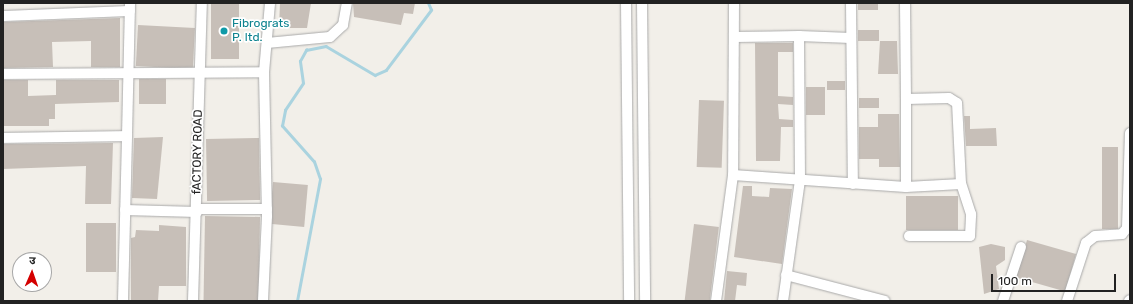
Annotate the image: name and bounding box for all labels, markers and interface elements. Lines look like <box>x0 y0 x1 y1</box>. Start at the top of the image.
place label: Fibrograts P. ltd. <box>232 17 289 45</box>
marker: Fibrograts P. ltd. <box>219 26 229 36</box>
street label: fACTORY ROAD <box>190 109 206 195</box>
north arrow <box>12 252 52 292</box>
text: उ <box>29 254 36 267</box>
scale bar <box>993 266 1118 292</box>
text: 100 m <box>998 274 1032 288</box>

